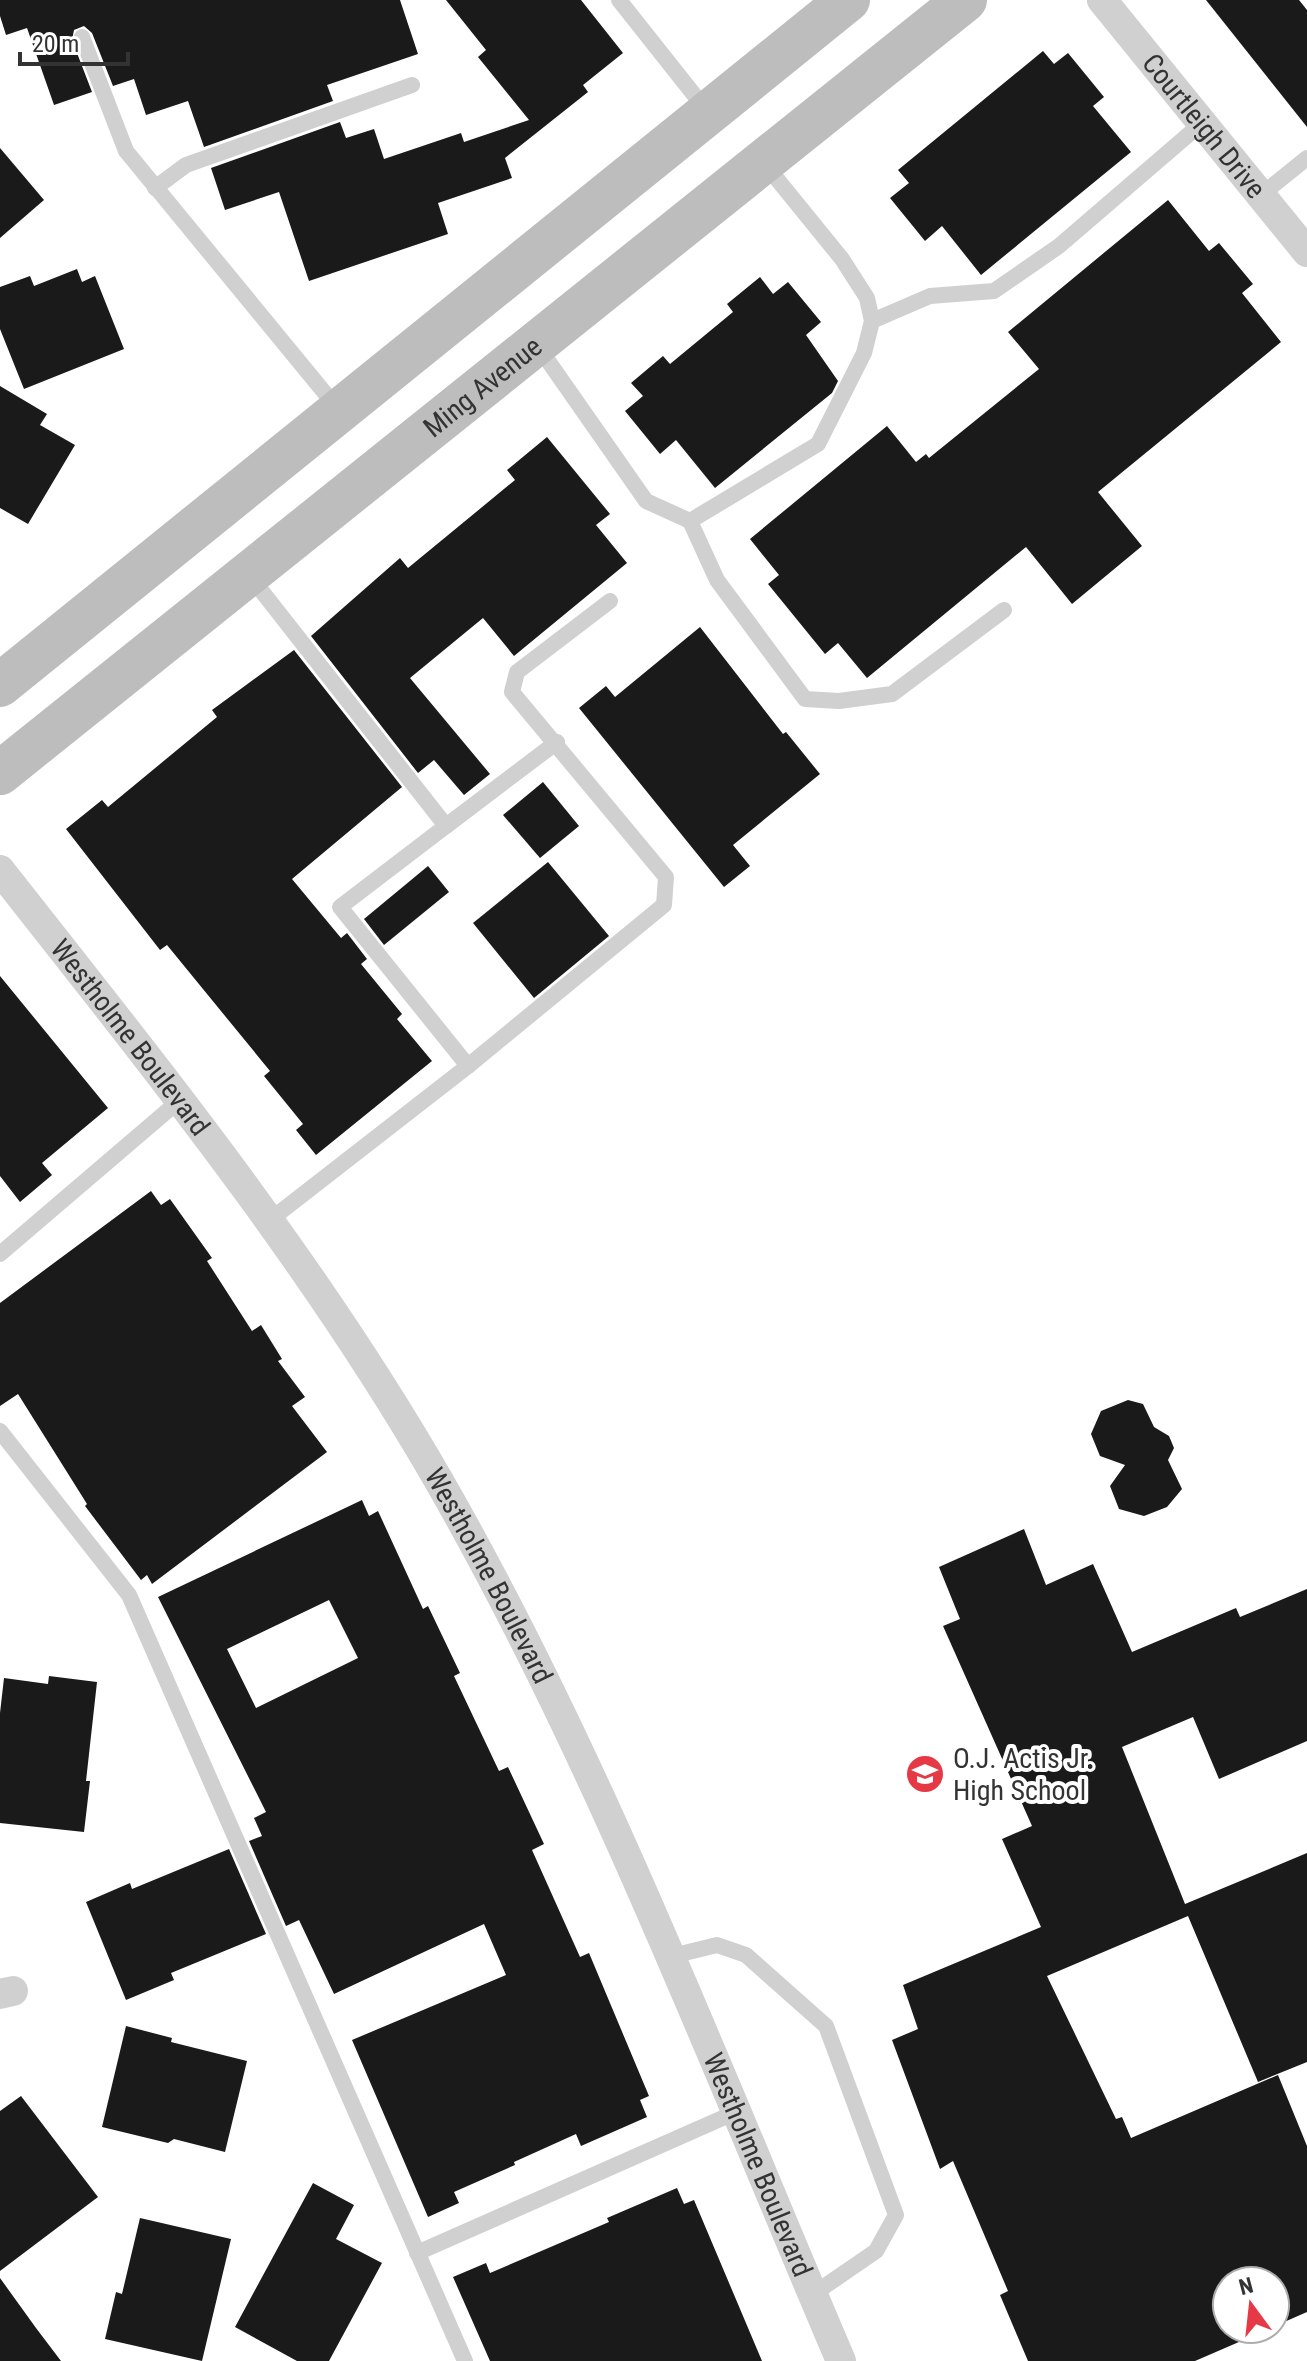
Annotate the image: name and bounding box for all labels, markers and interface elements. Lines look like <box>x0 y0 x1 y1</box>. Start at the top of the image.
scale bar <box>20 16 128 66</box>
text: 20 m <box>32 30 79 58</box>
street label: Courtleigh Drive <box>1135 47 1272 205</box>
street label: Ming Avenue <box>417 330 548 444</box>
street label: Westholme Boulevard <box>44 933 217 1142</box>
street label: Westholme Boulevard <box>418 1462 559 1689</box>
place label: O.J. Actis Jr. High School <box>953 1742 1094 1807</box>
school or university icon: O.J. Actis Jr. High School <box>904 1753 946 1795</box>
street label: Westholme Boulevard <box>697 2048 819 2282</box>
north arrow <box>1211 2265 1291 2345</box>
text: N <box>1236 2272 1256 2300</box>

